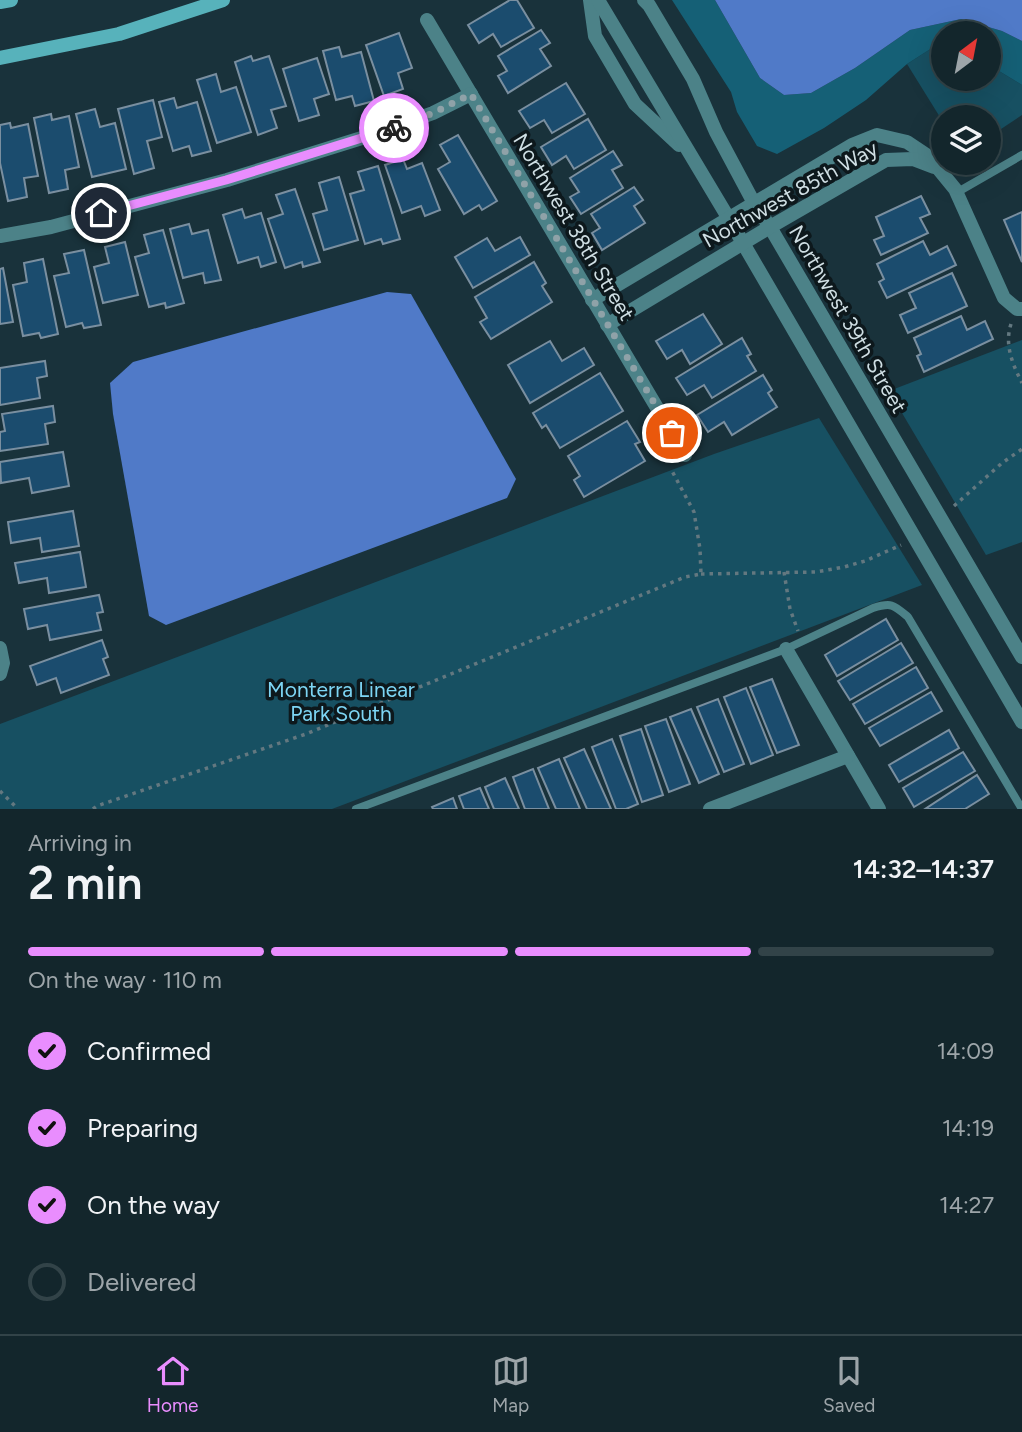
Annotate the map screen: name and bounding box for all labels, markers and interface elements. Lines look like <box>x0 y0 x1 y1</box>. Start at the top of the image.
north arrow <box>931 21 1001 91</box>
map controls <box>931 21 1001 175</box>
courier <box>359 93 429 163</box>
button: layers <box>931 105 1001 175</box>
icon: bike <box>375 109 413 147</box>
street label: Northwest 38th Street <box>508 129 640 325</box>
street label: Northwest 85th Way <box>698 135 882 253</box>
pin <box>71 183 131 243</box>
icon: home <box>82 194 120 232</box>
street label: Northwest 39th Street <box>784 221 912 417</box>
pin <box>642 403 702 463</box>
icon: bag <box>653 414 691 452</box>
park label: Monterra Linear Park South <box>267 677 415 726</box>
text: Arriving in <box>28 829 132 857</box>
text: 14:32–14:37 <box>853 853 994 885</box>
text: 2 min <box>28 855 143 911</box>
text: On the way · 110 m <box>28 966 222 994</box>
icon: check <box>28 1032 66 1070</box>
text: Confirmed <box>87 1035 211 1067</box>
text: 14:09 <box>937 1037 994 1065</box>
icon: check <box>28 1109 66 1147</box>
text: Preparing <box>87 1112 198 1144</box>
text: 14:19 <box>942 1114 994 1142</box>
icon: check <box>28 1186 66 1224</box>
text: On the way <box>87 1189 220 1221</box>
text: 14:27 <box>939 1191 994 1219</box>
text: Delivered <box>87 1266 196 1298</box>
tab: Home <box>147 1352 198 1417</box>
tab: Map <box>492 1352 530 1417</box>
tab: Saved <box>823 1352 875 1417</box>

